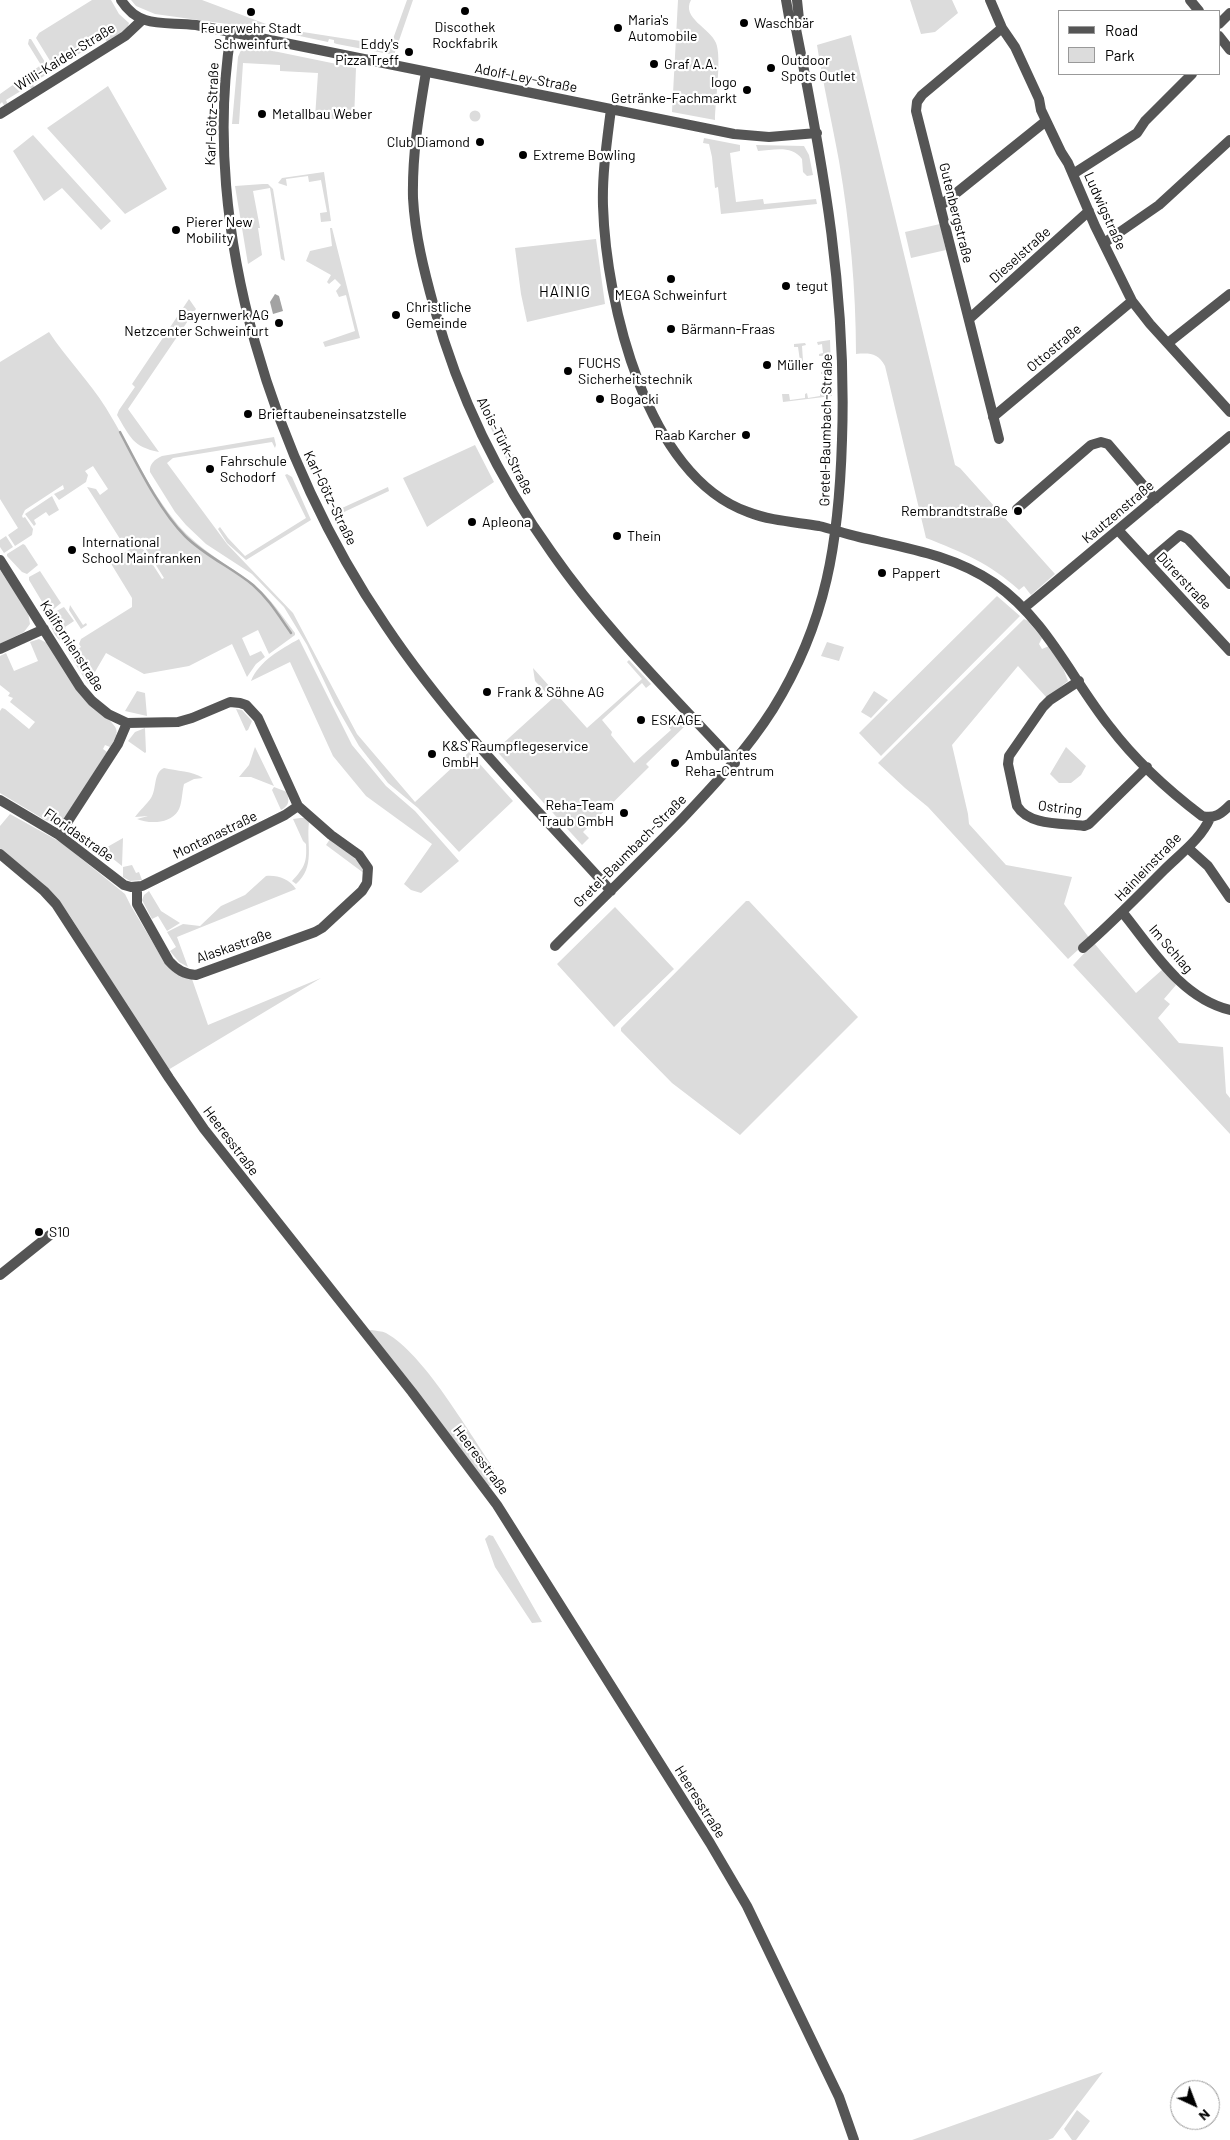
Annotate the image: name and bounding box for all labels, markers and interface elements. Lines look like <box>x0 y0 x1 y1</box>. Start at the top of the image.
marker: Discothek Rockfabrik <box>459 5 471 17</box>
marker: Feuerwehr Stadt Schweinfurt <box>245 6 257 18</box>
legend <box>1058 10 1220 75</box>
place label: Maria's Automobile <box>628 12 698 44</box>
place label: Waschbär <box>754 15 814 31</box>
marker: Waschbär <box>738 17 750 29</box>
street label: Willi-Kaidel-Straße <box>12 19 118 95</box>
place label: Discothek Rockfabrik <box>432 19 498 52</box>
place label: Feuerwehr Stadt Schweinfurt <box>200 20 302 52</box>
text: Road <box>1105 21 1138 39</box>
marker: Maria's Automobile <box>612 22 624 34</box>
place label: Eddy's Pizza Treff <box>335 36 399 68</box>
marker: Eddy's Pizza Treff <box>403 46 415 58</box>
text: Park <box>1105 46 1134 64</box>
place label: Outdoor Spots Outlet <box>781 52 856 84</box>
place label: Graf A.A. <box>664 56 717 72</box>
marker: Graf A.A. <box>648 58 660 70</box>
street label: Adolf-Ley-Straße <box>473 60 579 96</box>
street label: Karl-Götz-Straße <box>202 62 222 166</box>
marker: Outdoor Spots Outlet <box>765 62 777 74</box>
place label: logo Getränke-Fachmarkt <box>611 74 737 106</box>
marker: logo Getränke-Fachmarkt <box>741 84 753 96</box>
place label: Metallbau Weber <box>272 106 372 122</box>
marker: Metallbau Weber <box>256 108 268 120</box>
place label: Club Diamond <box>387 134 470 150</box>
marker: Club Diamond <box>474 136 486 148</box>
place label: Extreme Bowling <box>533 147 636 163</box>
marker: Extreme Bowling <box>517 149 529 161</box>
street label: Gutenbergstraße <box>935 161 977 265</box>
street label: Ludwigstraße <box>1080 169 1130 253</box>
place label: Pierer New Mobility <box>186 214 253 246</box>
street label: Dieselstraße <box>986 223 1054 287</box>
marker: Pierer New Mobility <box>170 224 182 236</box>
marker: MEGA Schweinfurt <box>665 273 677 285</box>
place label: tegut <box>796 278 828 294</box>
marker: tegut <box>780 280 792 292</box>
district label: HAINIG <box>538 283 592 301</box>
place label: MEGA Schweinfurt <box>615 287 727 303</box>
place label: Christliche Gemeinde <box>406 299 472 332</box>
place label: Bayernwerk AG Netzcenter Schweinfurt <box>124 307 269 340</box>
marker: Christliche Gemeinde <box>390 309 402 321</box>
marker: Bayernwerk AG Netzcenter Schweinfurt <box>273 317 285 329</box>
street label: Ottostraße <box>1023 320 1085 376</box>
place label: Bärmann-Fraas <box>681 321 775 337</box>
marker: Bärmann-Fraas <box>665 323 677 335</box>
street label: Gretel-Baumbach-Straße <box>816 353 836 507</box>
place label: FUCHS Sicherheitstechnik <box>578 355 693 388</box>
place label: Müller <box>777 357 814 373</box>
marker: Müller <box>761 359 773 371</box>
marker: FUCHS Sicherheitstechnik <box>562 365 574 377</box>
place label: Bogacki <box>610 391 659 407</box>
marker: Bogacki <box>594 393 606 405</box>
street label: Alois-Türk-Straße <box>473 394 537 498</box>
place label: Brieftaubeneinsatzstelle <box>258 406 407 422</box>
marker: Brieftaubeneinsatzstelle <box>242 408 254 420</box>
place label: Raab Karcher <box>655 427 736 443</box>
marker: Raab Karcher <box>740 429 752 441</box>
street label: Karl-Götz-Straße <box>300 448 360 548</box>
place label: Fahrschule Schodorf <box>220 453 287 486</box>
marker: Fahrschule Schodorf <box>204 463 216 475</box>
street label: Kautzenstraße <box>1079 477 1157 547</box>
place label: Rembrandtstraße <box>901 503 1008 519</box>
marker: Rembrandtstraße <box>1012 505 1024 517</box>
place label: Apleona <box>482 514 531 530</box>
marker: Apleona <box>466 516 478 528</box>
place label: Thein <box>627 528 661 544</box>
marker: Thein <box>611 530 623 542</box>
place label: International School Mainfranken <box>82 534 201 566</box>
marker: International School Mainfranken <box>66 544 78 556</box>
street label: Dürerstraße <box>1153 549 1215 613</box>
place label: Pappert <box>892 565 941 581</box>
marker: Pappert <box>876 567 888 579</box>
street label: Kalifornienstraße <box>36 597 108 695</box>
place label: Frank & Söhne AG <box>497 684 604 700</box>
marker: Frank & Söhne AG <box>481 686 493 698</box>
place label: ESKAGE <box>651 712 702 728</box>
marker: ESKAGE <box>635 714 647 726</box>
place label: K&S Raumpflegeservice GmbH <box>442 738 588 770</box>
place label: Ambulantes Reha-Centrum <box>685 747 774 780</box>
marker: K&S Raumpflegeservice GmbH <box>426 748 438 760</box>
marker: Ambulantes Reha-Centrum <box>669 757 681 769</box>
street label: Gretel-Baumbach-Straße <box>570 791 690 911</box>
place label: Reha-Team Traub GmbH <box>540 797 614 830</box>
street label: Ostring <box>1037 797 1083 819</box>
street label: Floridastraße <box>41 805 117 865</box>
street label: Montanastraße <box>170 807 260 863</box>
marker: Reha-Team Traub GmbH <box>618 807 630 819</box>
street label: Hainleinstraße <box>1111 829 1185 905</box>
street label: Im Schlag <box>1145 921 1197 977</box>
street label: Alaskastraße <box>194 925 274 967</box>
street label: Heeresstraße <box>200 1103 262 1179</box>
place label: S10 <box>49 1224 70 1240</box>
marker: S10 <box>33 1226 45 1238</box>
street label: Heeresstraße <box>450 1422 512 1498</box>
street label: Heeresstraße <box>671 1763 729 1841</box>
north arrow <box>1170 2080 1220 2130</box>
text: N <box>1196 2106 1214 2125</box>

